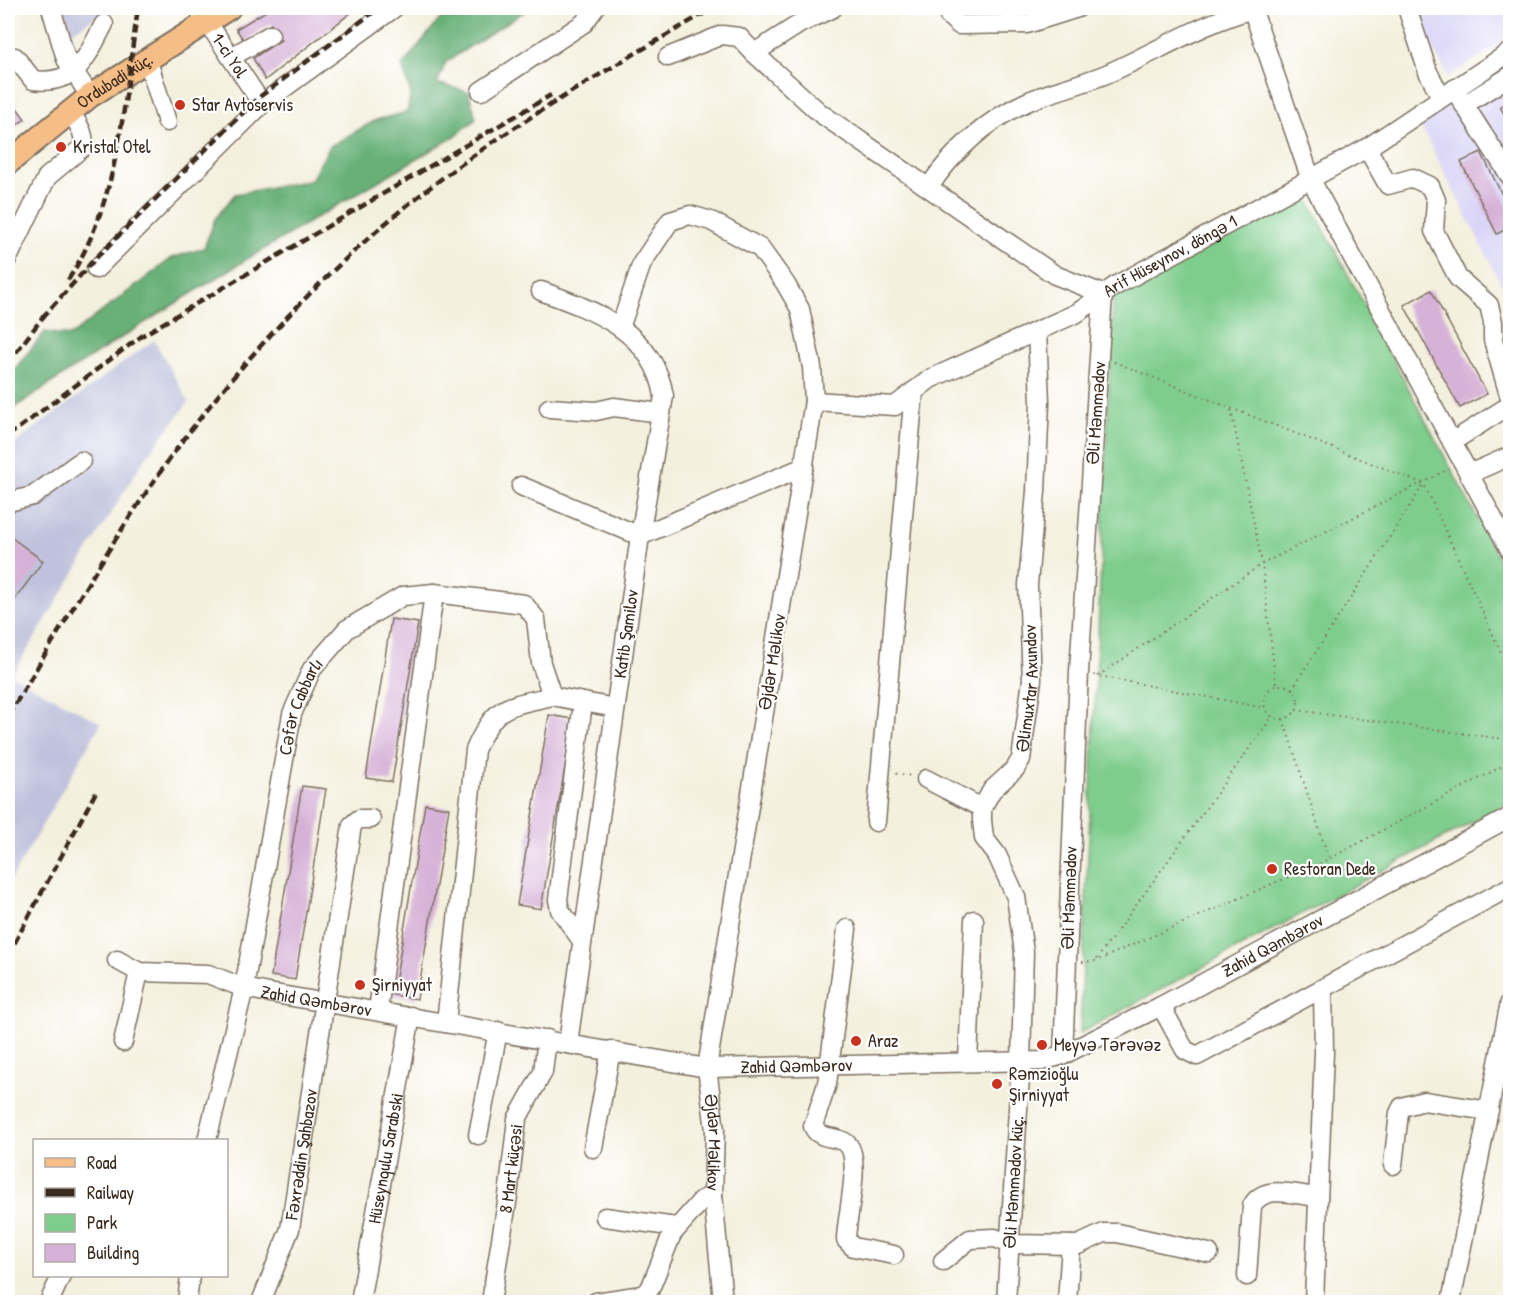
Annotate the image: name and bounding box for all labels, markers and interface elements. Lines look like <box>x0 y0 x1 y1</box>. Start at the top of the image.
street label: 1-ci Yol <box>206 28 254 83</box>
street label: Ordubadi küç. <box>71 46 158 114</box>
place label: Star Avtoservis <box>192 92 293 117</box>
marker: Star Avtoservis <box>173 98 187 112</box>
place label: Kristal Otel <box>73 134 151 159</box>
marker: Kristal Otel <box>54 140 68 154</box>
street label: Arif Hüseynov, döngə 1 <box>1098 209 1241 303</box>
street label: Əli Məmmədov <box>1079 361 1112 465</box>
street label: Katib Şamilov <box>607 588 644 680</box>
street label: Əjdər Məlikov <box>752 612 791 712</box>
street label: Əlimuxtar Axundov <box>1009 624 1044 754</box>
street label: Cəfər Cabbarlı <box>272 652 328 757</box>
street label: Əli Məmmədov <box>1054 846 1083 950</box>
place label: Restoran Dede <box>1284 856 1376 881</box>
marker: Restoran Dede <box>1265 862 1279 876</box>
street label: Zahid Qəmbərov <box>1217 907 1328 983</box>
place label: Şirniyyat <box>372 972 433 997</box>
marker: Şirniyyat <box>353 978 367 992</box>
street label: Zahid Qəmbərov <box>259 979 373 1022</box>
place label: Araz <box>868 1028 899 1053</box>
place label: Meyvə Tərəvəz <box>1054 1032 1161 1057</box>
marker: Araz <box>849 1034 863 1048</box>
marker: Meyvə Tərəvəz <box>1035 1038 1049 1052</box>
street label: Zahid Qəmbərov <box>740 1052 853 1079</box>
place label: Rəmzioğlu Şirniyyat <box>1009 1061 1078 1107</box>
marker: Rəmzioğlu Şirniyyat <box>990 1077 1004 1091</box>
street label: Fəxrəddin Şahbazov <box>278 1087 323 1222</box>
street label: Hüseynqulu Sarabski <box>361 1091 409 1226</box>
street label: Əjdər Məlikov <box>698 1092 728 1191</box>
street label: Əli Məmmədov küç. <box>996 1115 1030 1249</box>
street label: 8 Mart küçəsi <box>492 1122 528 1215</box>
legend <box>33 1139 228 1277</box>
text: Road <box>87 1150 117 1175</box>
text: Railway <box>87 1180 134 1205</box>
text: Park <box>87 1210 118 1235</box>
text: Building <box>87 1240 139 1265</box>

